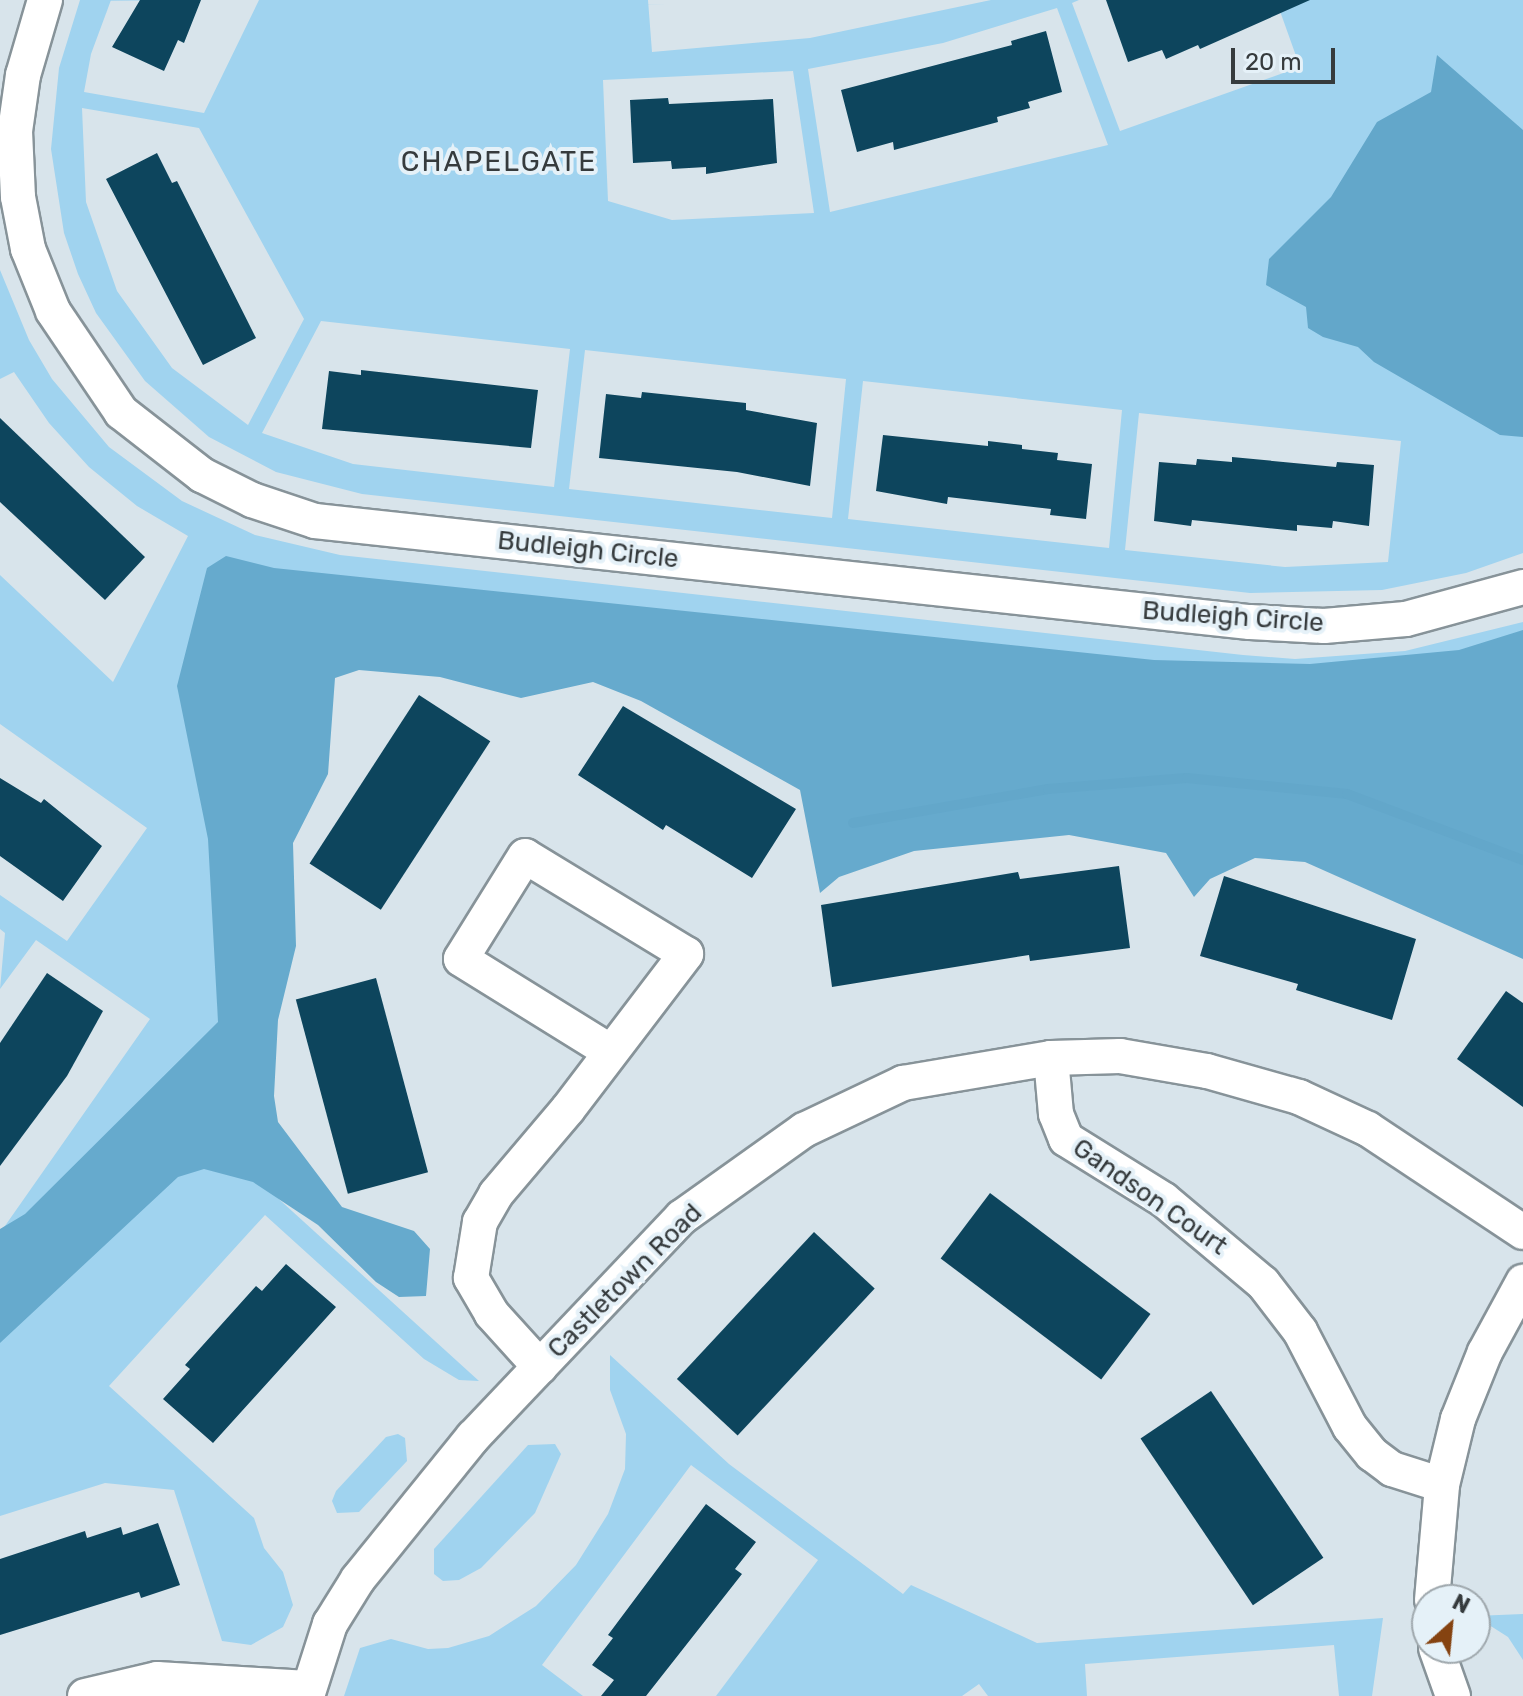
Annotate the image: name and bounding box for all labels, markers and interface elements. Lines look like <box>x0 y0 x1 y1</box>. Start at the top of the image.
scale bar <box>1235 32 1339 82</box>
text: 20 m <box>1245 48 1302 76</box>
district label: CHAPELGATE <box>401 145 597 179</box>
street label: Budleigh Circle <box>496 525 680 575</box>
street label: Budleigh Circle <box>1141 595 1325 639</box>
street label: Gandson Court <box>1067 1132 1233 1262</box>
street label: Castletown Road <box>541 1197 709 1365</box>
north arrow <box>1411 1584 1491 1664</box>
text: N <box>1448 1588 1474 1620</box>

